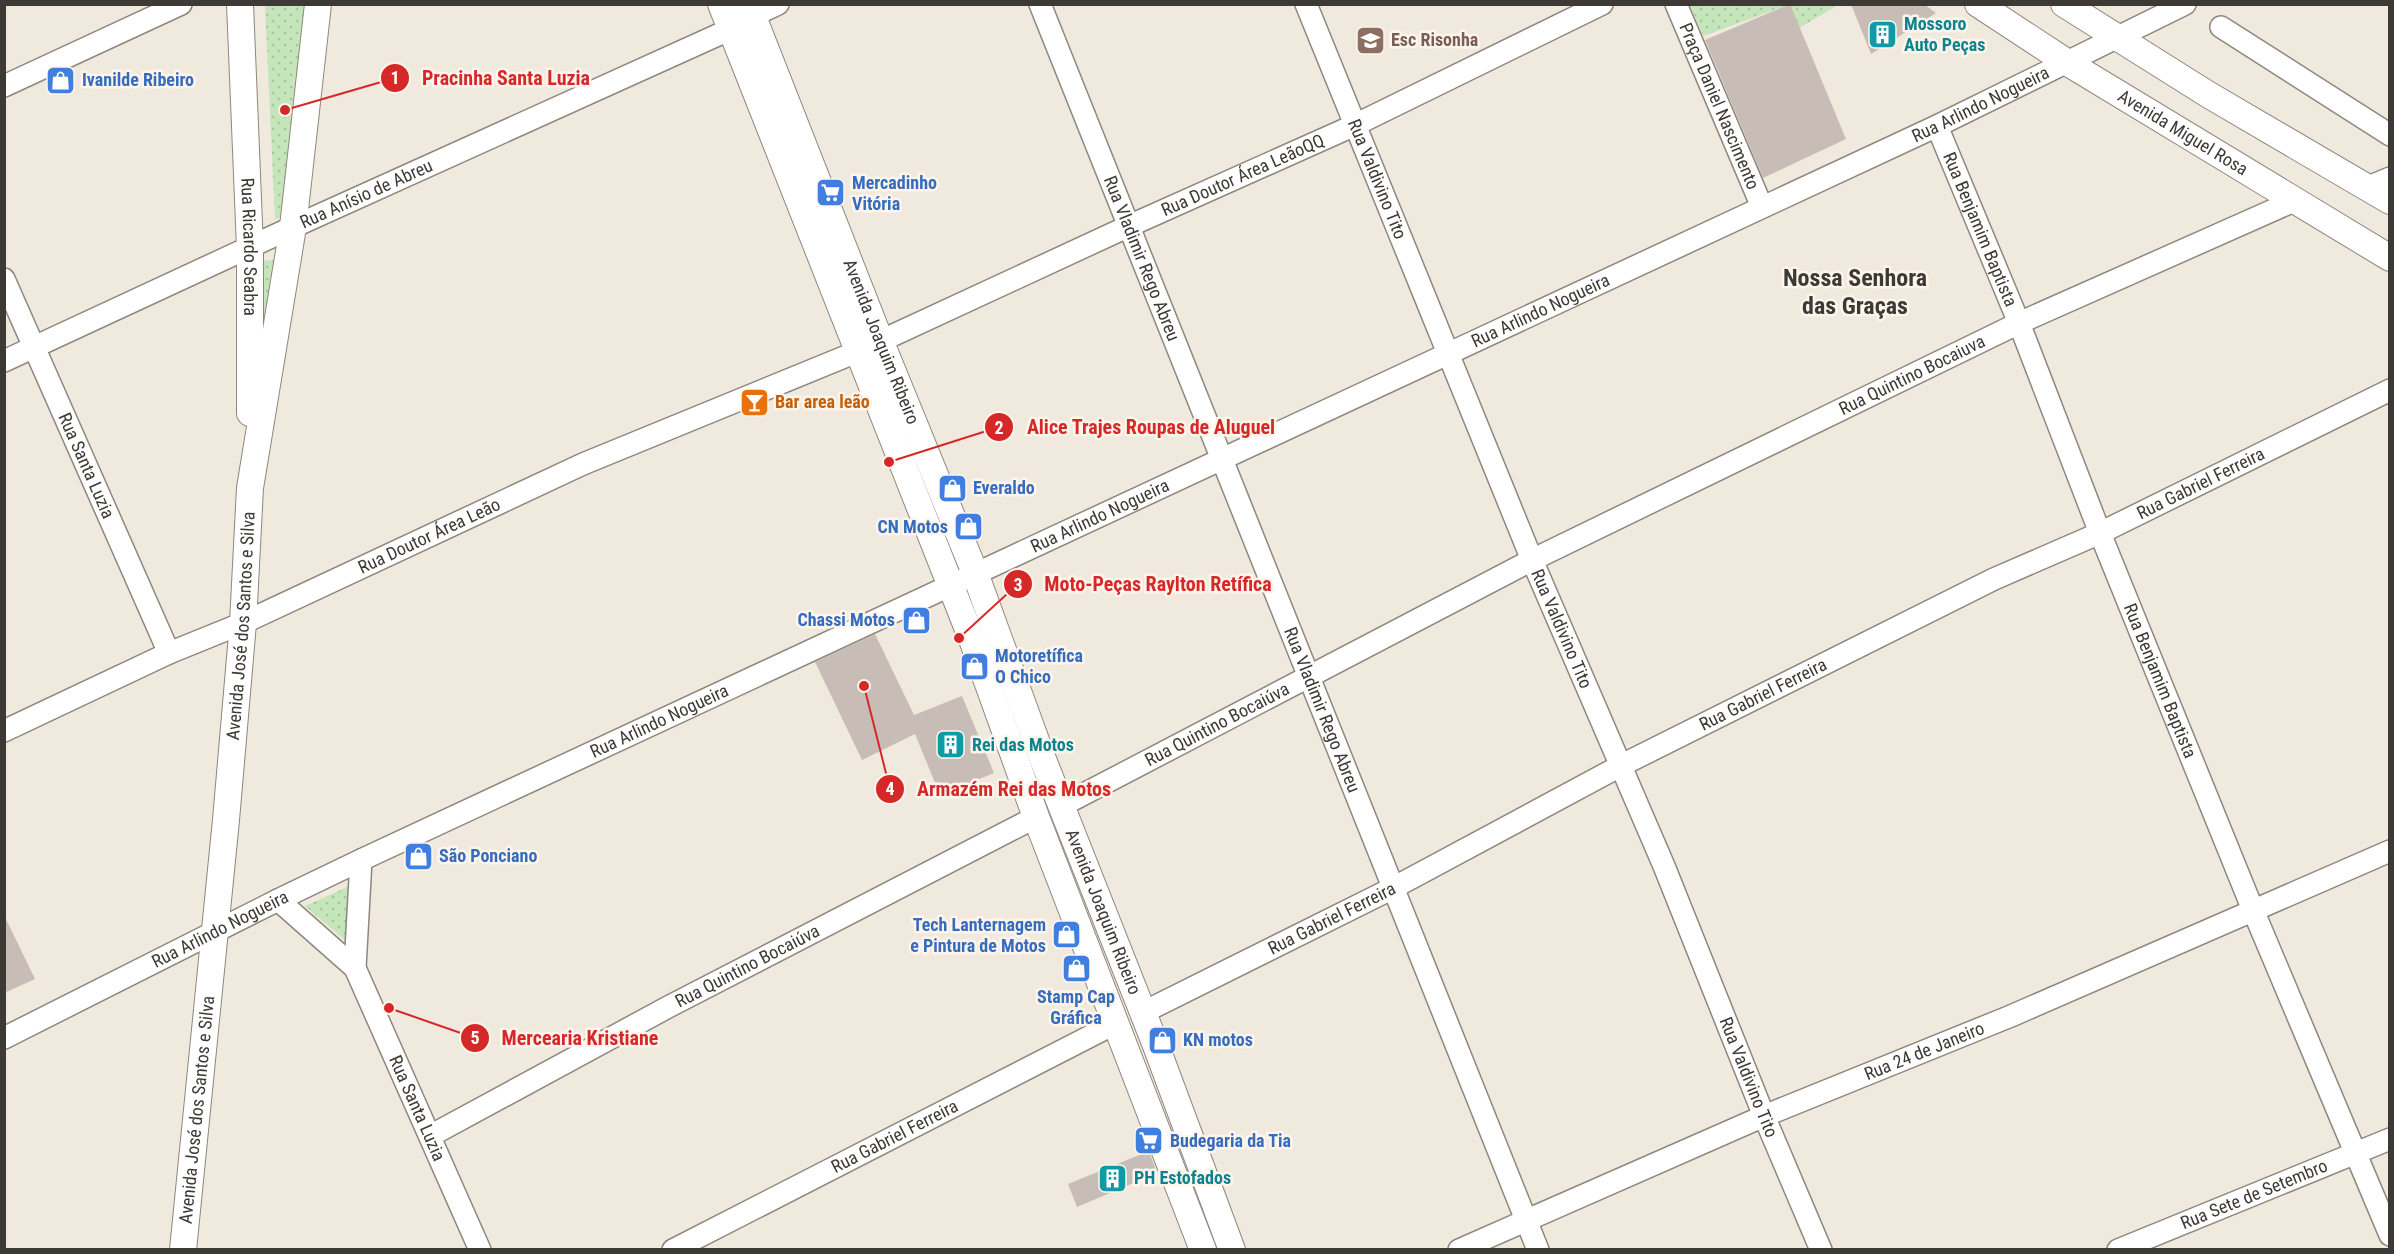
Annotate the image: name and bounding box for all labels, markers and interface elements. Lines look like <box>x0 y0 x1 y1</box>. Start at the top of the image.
place label: Mossoro Auto Peças <box>1904 13 1986 55</box>
building icon: Mossoro Auto Peças <box>1867 18 1899 50</box>
street label: Praça Daniel Nascimento <box>1675 20 1764 192</box>
school or university icon: Esc Risonha <box>1354 24 1386 56</box>
place label: Esc Risonha <box>1391 29 1478 50</box>
callout: Pracinha Santa Luzia <box>380 59 602 97</box>
street label: Rua Arlindo Nogueira <box>1908 62 2052 146</box>
shop icon: Ivanilde Ribeiro <box>45 64 77 96</box>
text: Pracinha Santa Luzia <box>422 66 590 90</box>
text: 1 <box>390 67 400 88</box>
place label: Ivanilde Ribeiro <box>82 69 194 90</box>
street label: Avenida Miguel Rosa <box>2114 85 2252 180</box>
street label: Rua Valdivino Tito <box>1344 116 1411 242</box>
street label: Rua Doutor Área LeãoQQ <box>1158 129 1327 220</box>
street label: Rua Benjamim Baptista <box>1939 149 2022 309</box>
street label: Rua Anísio de Abreu <box>297 154 436 232</box>
place label: Mercadinho Vitória <box>852 172 937 214</box>
street label: Rua Vladimir Rego Abreu <box>1100 173 1185 344</box>
street label: Rua Ricardo Seabra <box>237 177 261 316</box>
supermarket icon: Mercadinho Vitória <box>815 177 847 209</box>
street label: Avenida Joaquim Ribeiro <box>839 256 924 427</box>
district label: Nossa Senhora das Graças <box>1783 264 1927 320</box>
street label: Rua Arlindo Nogueira <box>1468 269 1613 351</box>
street label: Rua Quintino Bocaiuva <box>1835 330 1988 419</box>
bar icon: Bar area leão <box>738 386 770 418</box>
place label: Bar area leão <box>775 391 870 412</box>
callout: Alice Trajes Roupas de Aluguel <box>984 408 1287 446</box>
street label: Rua Santa Luzia <box>54 409 119 522</box>
text: Alice Trajes Roupas de Aluguel <box>1027 415 1275 439</box>
text: 2 <box>994 417 1004 438</box>
street label: Rua Gabriel Ferreira <box>2133 443 2268 523</box>
shop icon: Everaldo <box>936 472 968 504</box>
street label: Rua Arlindo Nogueira <box>1027 474 1172 557</box>
place label: Everaldo <box>973 477 1035 498</box>
street label: Rua Doutor Área Leão <box>355 493 503 578</box>
street label: Avenida José dos Santos e Silva <box>222 511 259 741</box>
shop icon: CN Motos <box>953 511 985 543</box>
place label: CN Motos <box>878 516 948 537</box>
callout: Moto-Peças Raylton Retífica <box>1003 565 1284 603</box>
street label: Rua Valdivino Tito <box>1527 566 1597 691</box>
text: Moto-Peças Raylton Retífica <box>1044 572 1272 596</box>
text: 3 <box>1013 574 1023 595</box>
street label: Rua Benjamim Baptista <box>2120 600 2201 761</box>
shop icon: Chassi Motos <box>900 604 932 636</box>
place label: Chassi Motos <box>797 609 895 630</box>
street label: Rua Vladimir Rego Abreu <box>1280 624 1365 795</box>
place label: Motoretífica O Chico <box>995 645 1083 687</box>
shop icon: Motoretífica O Chico <box>958 650 990 682</box>
street label: Rua Gabriel Ferreira <box>1696 653 1830 735</box>
street label: Rua Quintino Bocaiúva <box>1141 678 1292 770</box>
street label: Rua Arlindo Nogueira <box>587 679 732 762</box>
building icon: Rei das Motos <box>935 729 967 761</box>
place label: Rei das Motos <box>972 734 1074 755</box>
callout: Armazém Rei das Motos <box>875 770 1123 808</box>
text: Armazém Rei das Motos <box>917 777 1111 801</box>
text: 4 <box>885 778 895 799</box>
street label: Avenida Joaquim Ribeiro <box>1062 826 1146 997</box>
shop icon: São Ponciano <box>402 840 434 872</box>
place label: São Ponciano <box>439 845 537 866</box>
street label: Rua Gabriel Ferreira <box>1264 878 1399 959</box>
street label: Rua Arlindo Nogueira <box>148 886 292 972</box>
place label: Tech Lanternagem e Pintura de Motos <box>910 914 1046 956</box>
shop icon: Tech Lanternagem e Pintura de Motos <box>1051 919 1083 951</box>
street label: Rua Quintino Bocaiúva <box>671 920 823 1012</box>
shop icon: Stamp Cap Gráfica <box>1060 952 1092 984</box>
place label: Stamp Cap Gráfica <box>1037 986 1115 1028</box>
street label: Avenida José dos Santos e Silva <box>175 995 218 1225</box>
street label: Rua Valdivino Tito <box>1716 1014 1783 1140</box>
street label: Rua 24 de Janeiro <box>1861 1017 1987 1084</box>
callout: Mercearia Kristiane <box>460 1019 671 1057</box>
shop icon: KN motos <box>1146 1024 1178 1056</box>
text: Mercearia Kristiane <box>502 1026 658 1050</box>
text: 5 <box>470 1027 480 1048</box>
place label: KN motos <box>1183 1029 1253 1050</box>
street label: Rua Santa Luzia <box>385 1052 450 1164</box>
street label: Rua Gabriel Ferreira <box>827 1095 961 1177</box>
supermarket icon: Budegaria da Tia <box>1133 1125 1165 1157</box>
place label: Budegaria da Tia <box>1170 1130 1291 1151</box>
street label: Rua Sete de Setembro <box>2177 1155 2330 1233</box>
building icon: PH Estofados <box>1097 1162 1129 1194</box>
place label: PH Estofados <box>1134 1167 1231 1188</box>

